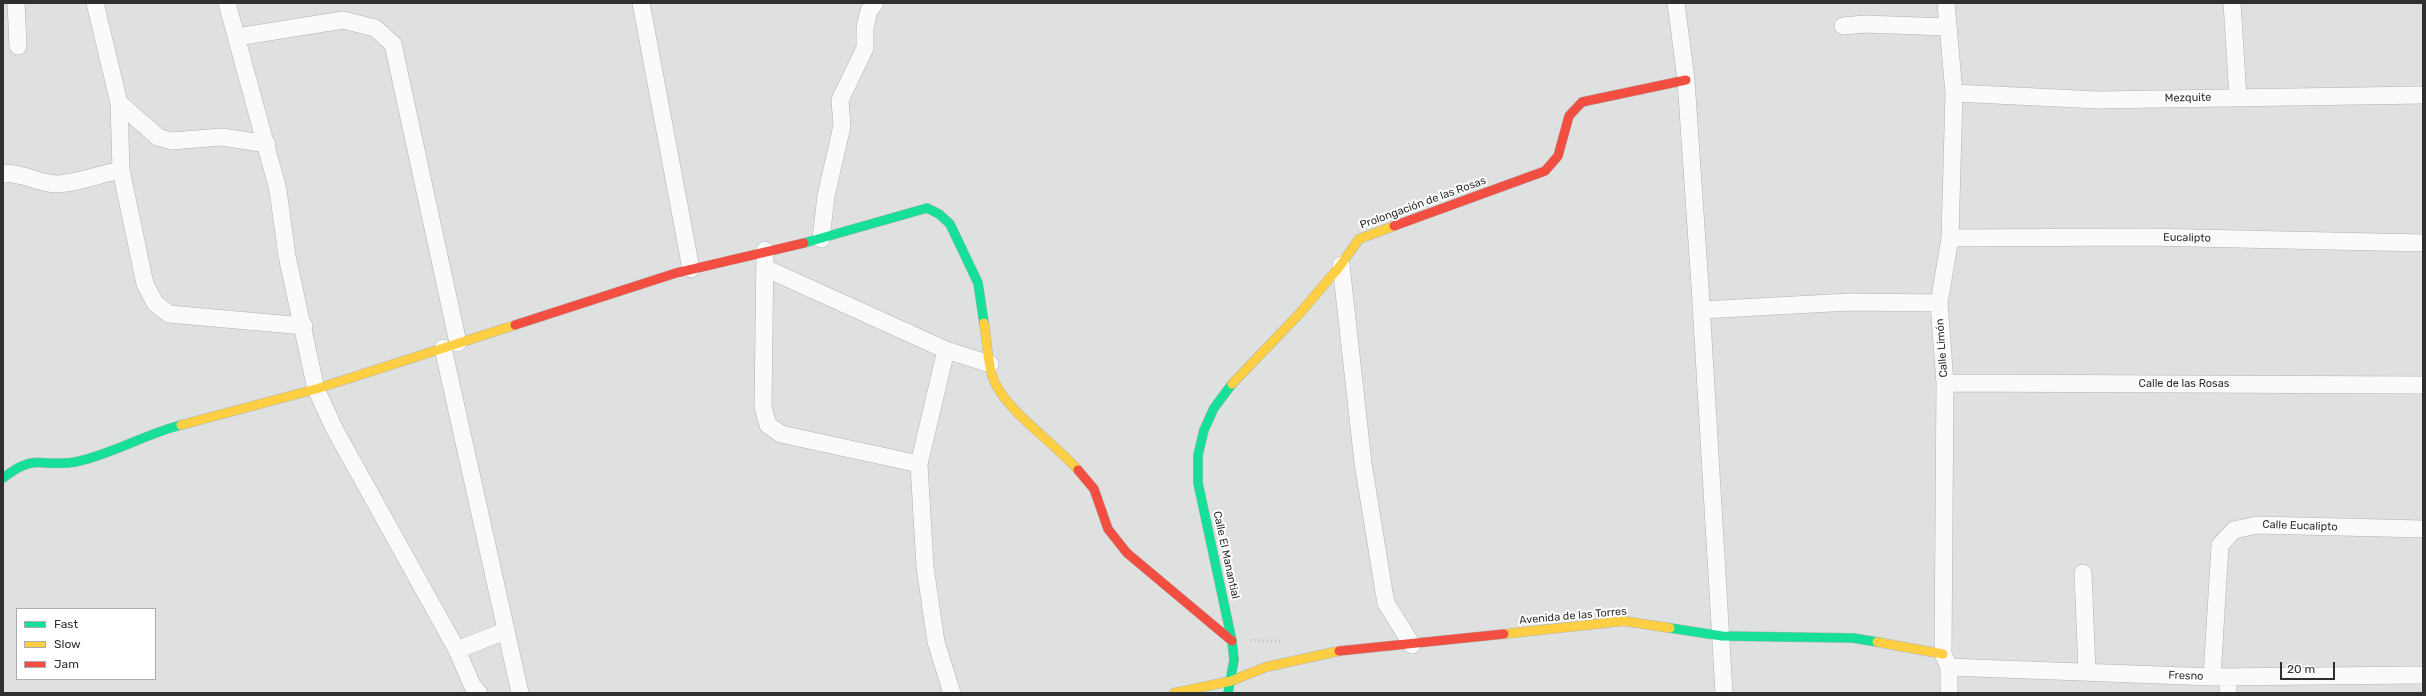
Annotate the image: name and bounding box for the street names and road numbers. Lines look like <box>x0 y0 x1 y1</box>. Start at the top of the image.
street label: Mezquite <box>2165 91 2211 105</box>
street label: Prolongación de las Rosas <box>1358 174 1488 232</box>
street label: Eucalipto <box>2163 231 2211 245</box>
street label: Calle Limón <box>1933 318 1951 378</box>
street label: Calle de las Rosas <box>2139 377 2229 391</box>
street label: Calle El Manantial <box>1210 510 1242 600</box>
street label: Calle Eucalipto <box>2262 518 2338 534</box>
street label: Avenida de las Torres <box>1519 605 1627 627</box>
street label: Fresno <box>2168 669 2204 683</box>

